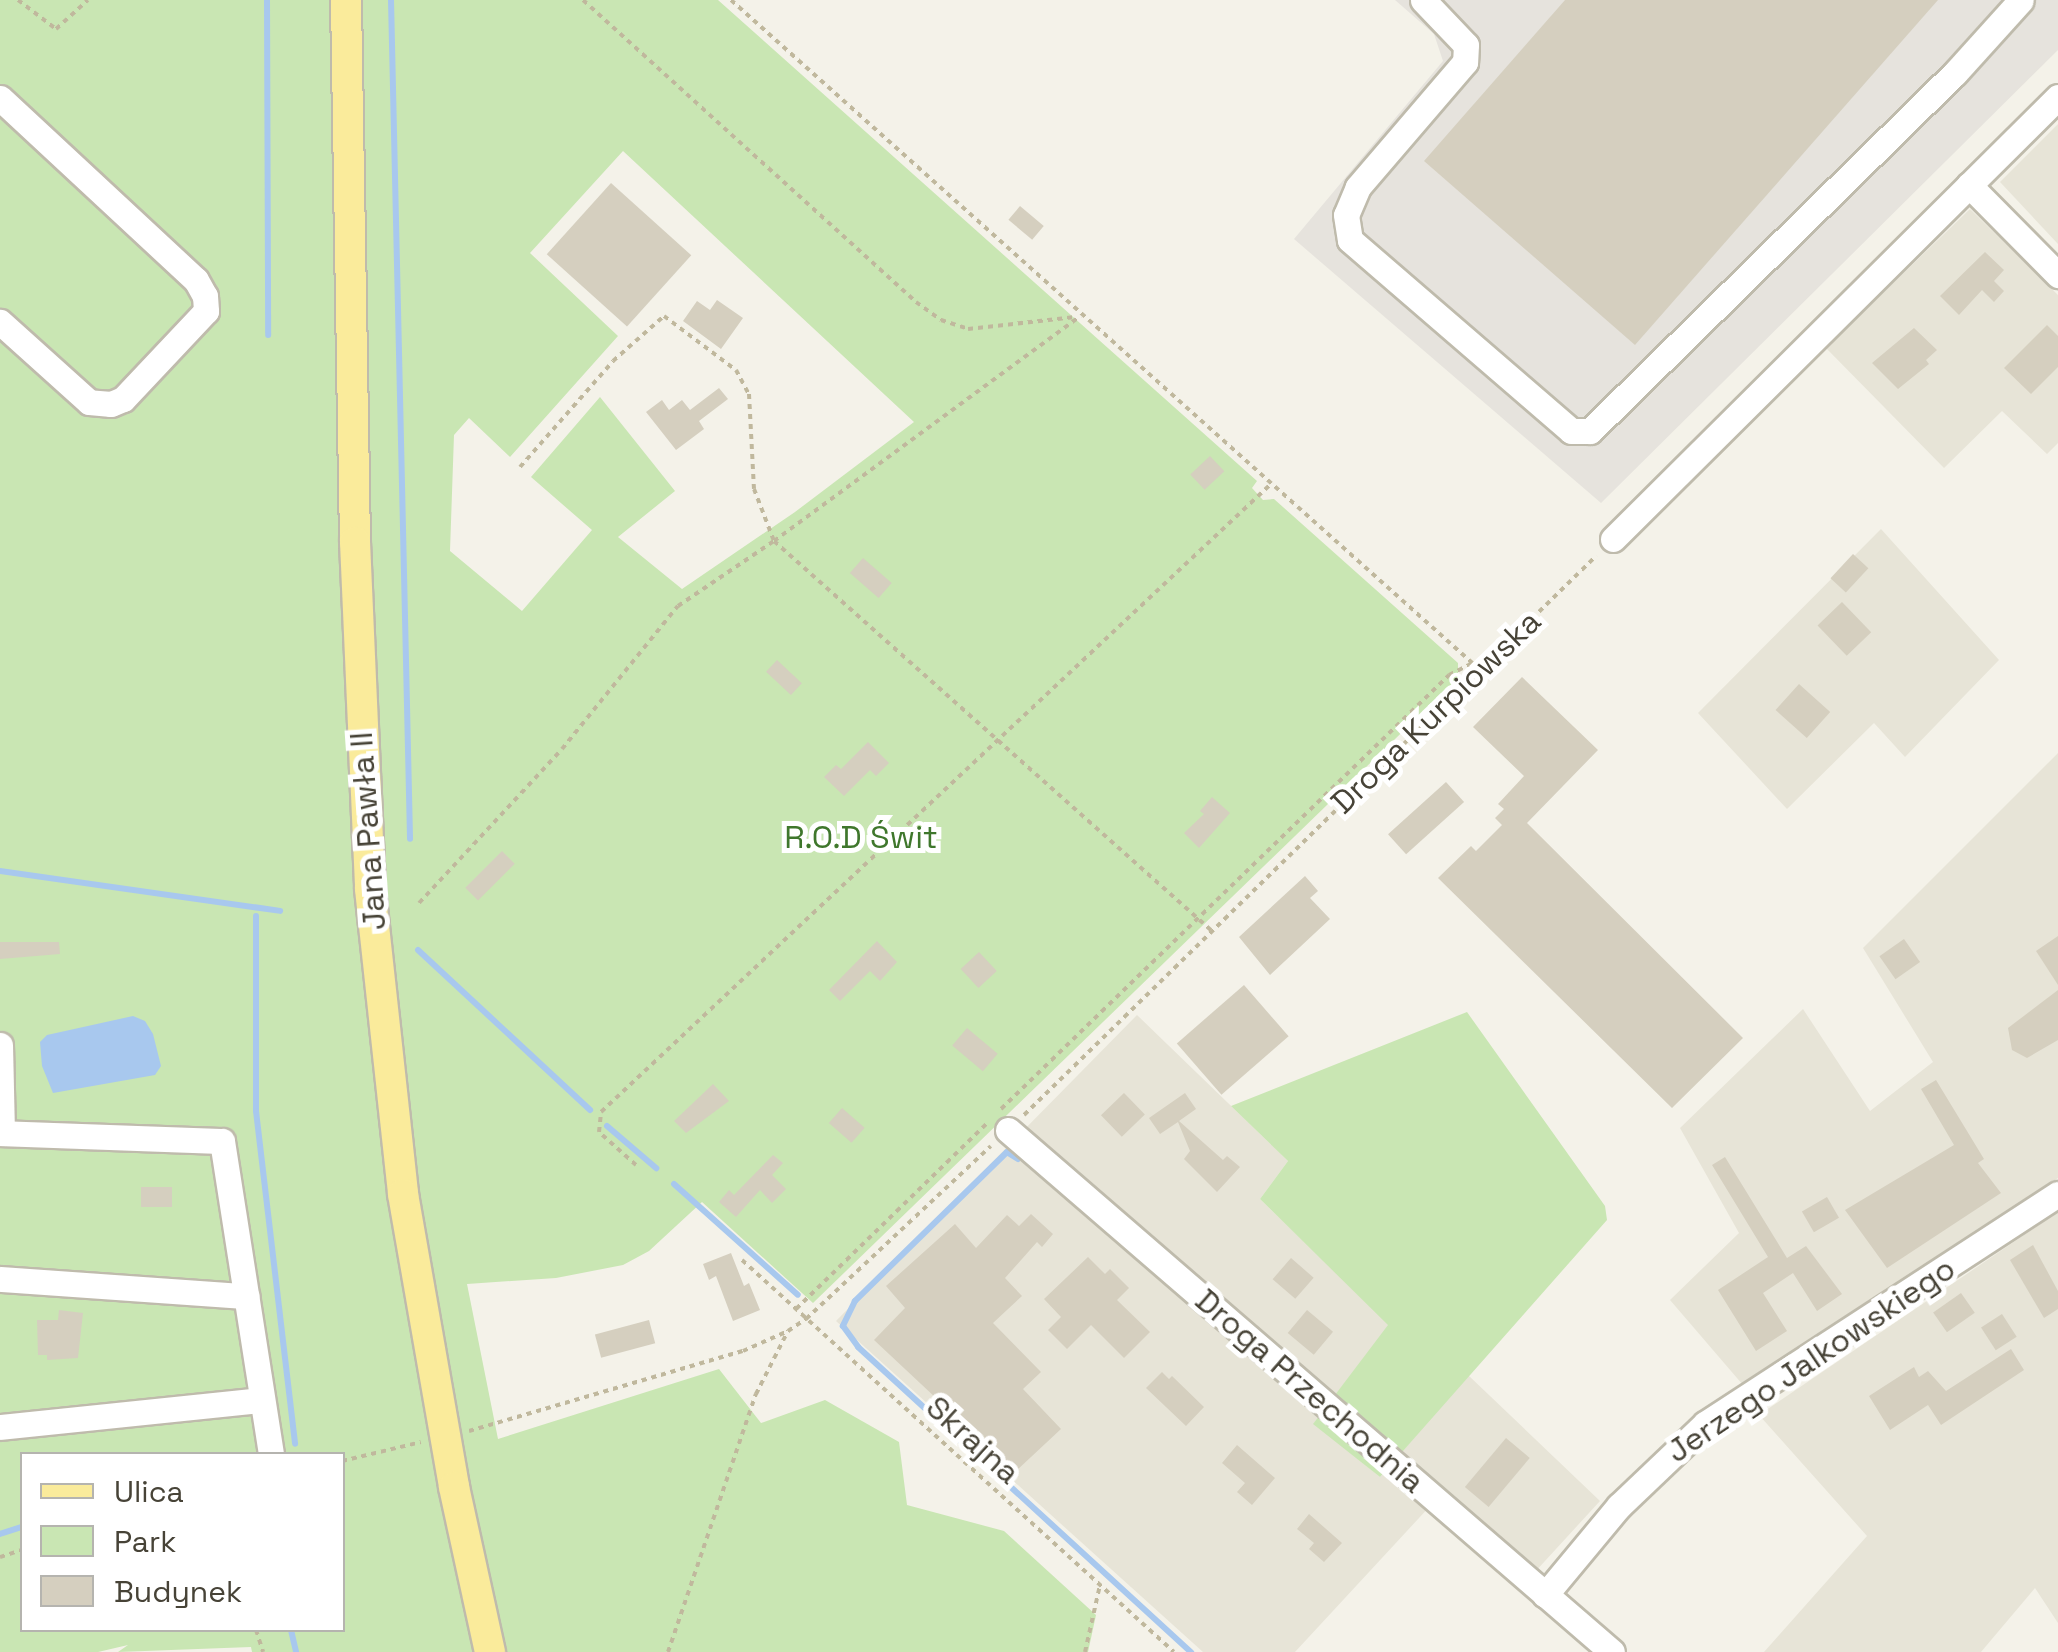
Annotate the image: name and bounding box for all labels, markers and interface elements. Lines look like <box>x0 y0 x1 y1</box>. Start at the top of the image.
street label: Droga Kurpiowska <box>1323 602 1549 822</box>
street label: Jana Pawła II <box>342 731 394 931</box>
park label: R.O.D Świt <box>784 818 938 856</box>
street label: Jerzego Jalkowskiego <box>1659 1249 1963 1471</box>
street label: Droga Przechodnia <box>1188 1281 1432 1501</box>
street label: Skrajna <box>918 1388 1028 1492</box>
legend <box>20 1452 345 1632</box>
text: Ulica <box>114 1472 184 1511</box>
text: Park <box>114 1522 176 1561</box>
text: Budynek <box>114 1572 242 1611</box>

